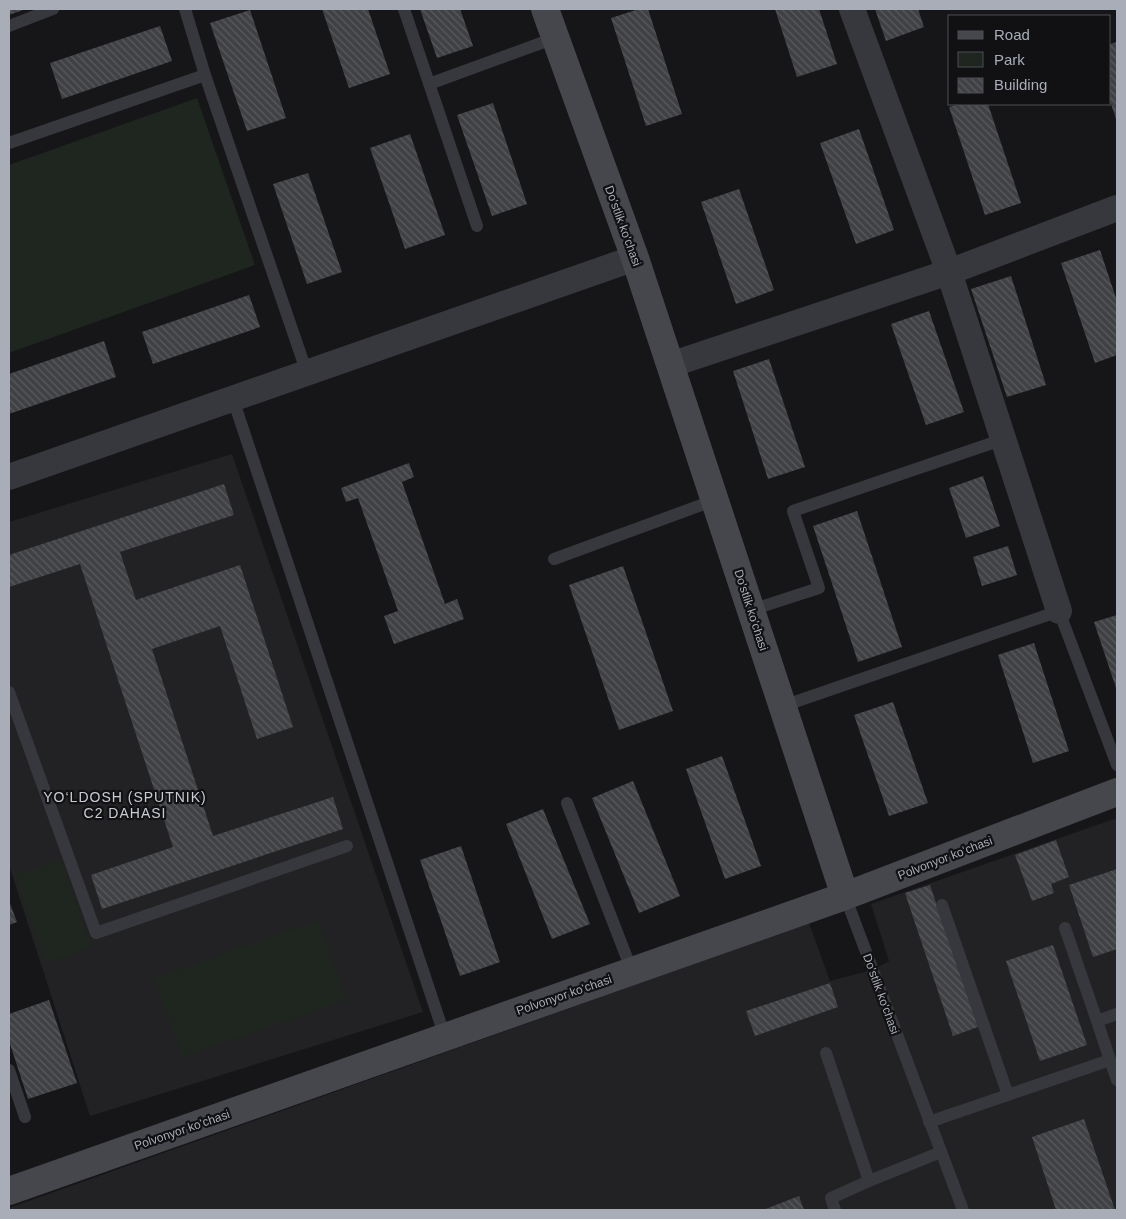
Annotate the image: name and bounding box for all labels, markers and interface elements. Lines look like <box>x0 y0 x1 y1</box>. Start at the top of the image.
legend <box>948 15 1111 105</box>
text: Road <box>994 26 1030 43</box>
text: Park <box>994 51 1025 68</box>
text: Building <box>994 76 1047 93</box>
street label: Do'stlik ko'chasi <box>602 184 644 268</box>
street label: Do'stlik ko'chasi <box>731 568 771 652</box>
district label: YO‘LDOSH (SPUTNIK) C2 DAHASI <box>43 789 207 821</box>
street label: Polvonyor koʻchasi <box>896 834 994 882</box>
street label: Do'stlik ko'chasi <box>860 952 902 1036</box>
street label: Polvonyor koʻchasi <box>514 972 614 1018</box>
street label: Polvonyor koʻchasi <box>132 1107 232 1153</box>

